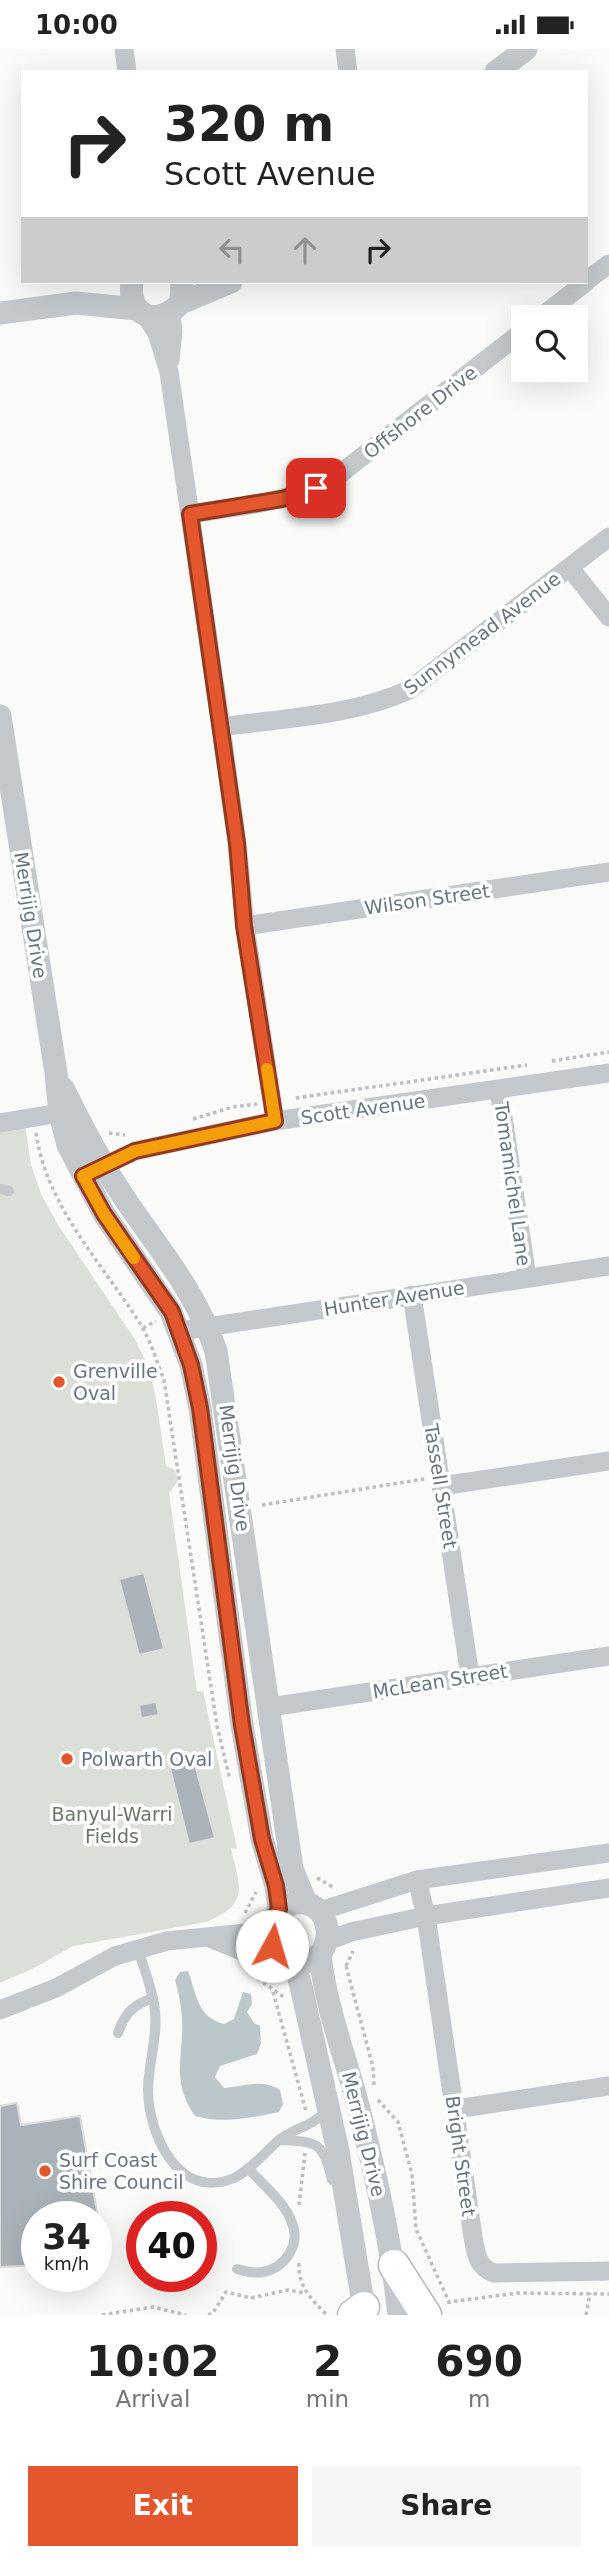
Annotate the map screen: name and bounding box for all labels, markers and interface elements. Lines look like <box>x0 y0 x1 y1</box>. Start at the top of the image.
text: 10:00 <box>35 10 118 40</box>
text: 320 m <box>164 96 334 153</box>
icon: right <box>49 98 140 189</box>
text: Scott Avenue <box>164 155 376 193</box>
icon: left <box>213 231 251 269</box>
icon: ahead <box>286 231 324 269</box>
icon: right <box>359 231 397 269</box>
map controls <box>511 305 588 382</box>
button: search <box>511 305 588 382</box>
street label: Offshore Drive <box>359 361 481 463</box>
pin <box>286 458 346 518</box>
icon: arrive <box>297 469 335 507</box>
street label: Sunnymead Avenue <box>400 567 564 699</box>
street label: Merrijig Drive <box>10 850 52 980</box>
street label: Wilson Street <box>363 879 491 919</box>
street label: Scott Avenue <box>299 1089 427 1129</box>
street label: Tomamichel Lane <box>490 1100 535 1267</box>
street label: Hunter Avenue <box>322 1276 466 1320</box>
place label: Grenville Oval <box>73 1360 158 1404</box>
marker: Grenville Oval <box>51 1374 67 1390</box>
street label: Merrijig Drive <box>215 1403 255 1533</box>
street label: Tassell Street <box>420 1421 462 1550</box>
street label: McLean Street <box>371 1659 509 1703</box>
place label: Polwarth Oval <box>81 1748 212 1770</box>
marker: Polwarth Oval <box>59 1751 75 1767</box>
park label: Banyul-Warri Fields <box>51 1803 173 1847</box>
position arrow <box>235 1909 309 1983</box>
street label: Merrijig Drive <box>338 2069 390 2199</box>
street label: Bright Street <box>442 2094 480 2218</box>
place label: Surf Coast Shire Council <box>59 2149 183 2193</box>
marker: Surf Coast Shire Council <box>37 2163 53 2179</box>
speed limit sign: 40 <box>126 2201 217 2292</box>
text: 34 <box>42 2217 91 2257</box>
text: km/h <box>44 2253 89 2274</box>
text: 10:02 <box>86 2337 220 2386</box>
text: 2 <box>313 2337 342 2386</box>
text: 690 <box>435 2337 523 2386</box>
text: Arrival <box>116 2386 190 2412</box>
text: min <box>306 2386 349 2412</box>
text: m <box>468 2386 490 2412</box>
button: Exit <box>28 2466 298 2546</box>
button: Share <box>312 2466 581 2546</box>

